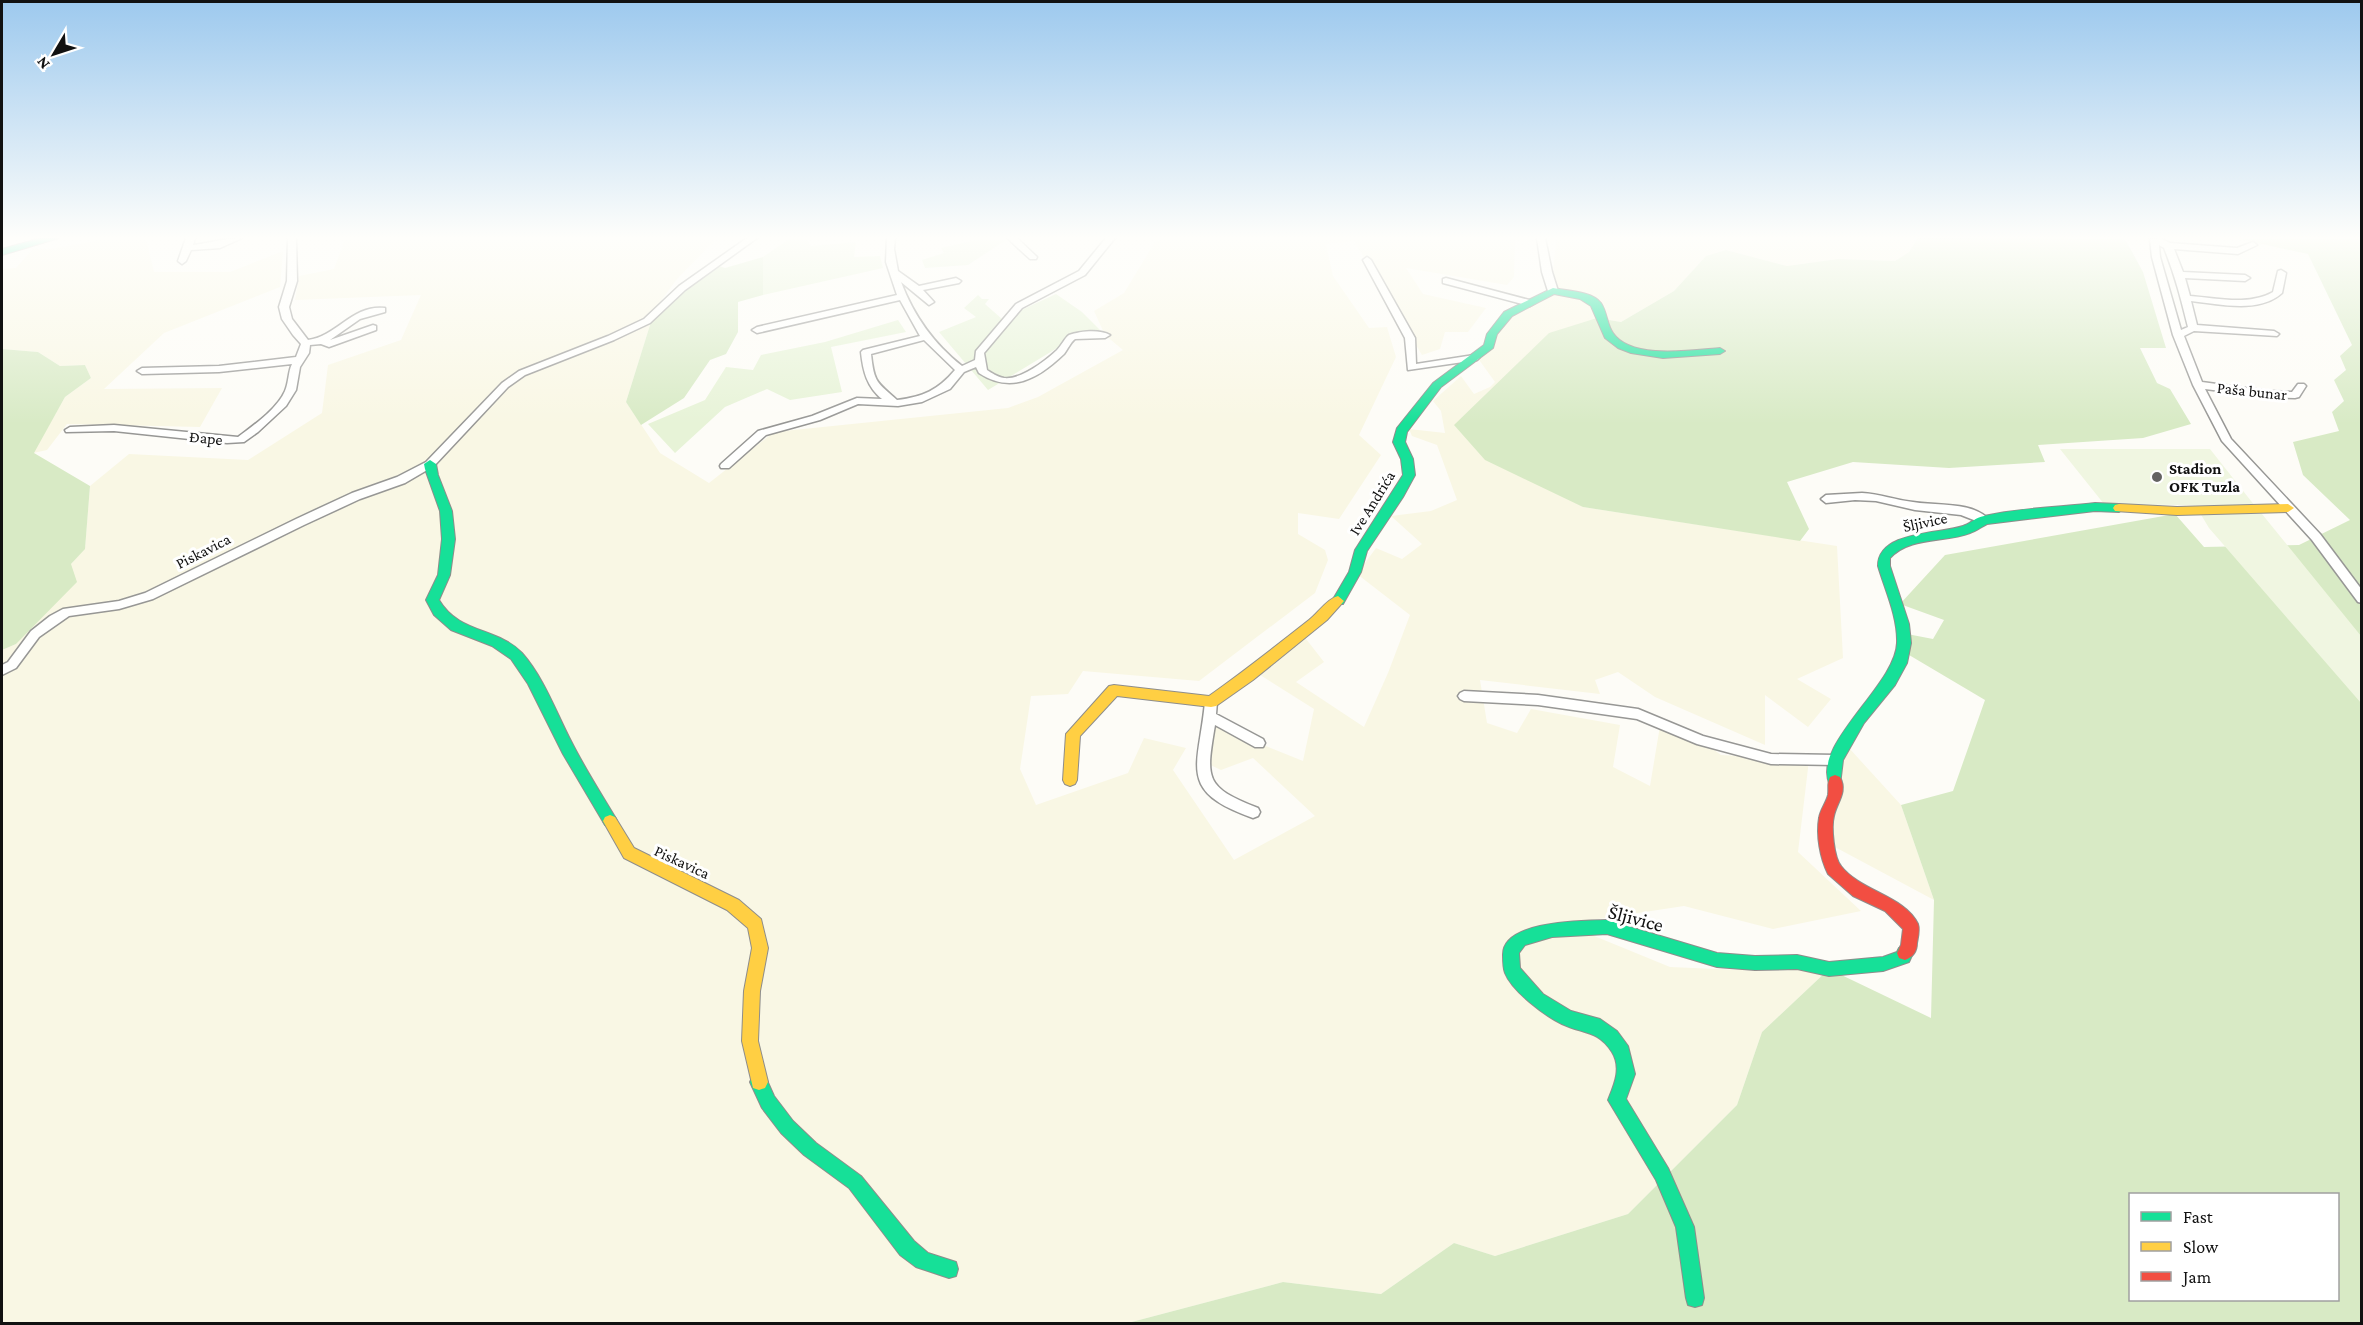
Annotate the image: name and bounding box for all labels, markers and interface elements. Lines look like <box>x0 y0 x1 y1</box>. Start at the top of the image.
north arrow <box>24 24 84 84</box>
text: N <box>33 53 53 73</box>
street label: Paša bunar <box>2216 379 2288 403</box>
street label: Đape <box>188 428 224 449</box>
place label: Stadion OFK Tuzla <box>2169 460 2240 495</box>
street label: Ive Andrića <box>1346 467 1399 538</box>
marker: Stadion OFK Tuzla <box>2150 470 2164 484</box>
street label: Šljivice <box>1901 509 1949 536</box>
street label: Piskavica <box>173 530 234 572</box>
street label: Piskavica <box>652 842 713 882</box>
street label: Šljivice <box>1606 900 1666 937</box>
legend <box>2129 1193 2339 1301</box>
text: Fast <box>2183 1207 2214 1227</box>
text: Slow <box>2183 1237 2219 1257</box>
text: Jam <box>2181 1267 2212 1287</box>

